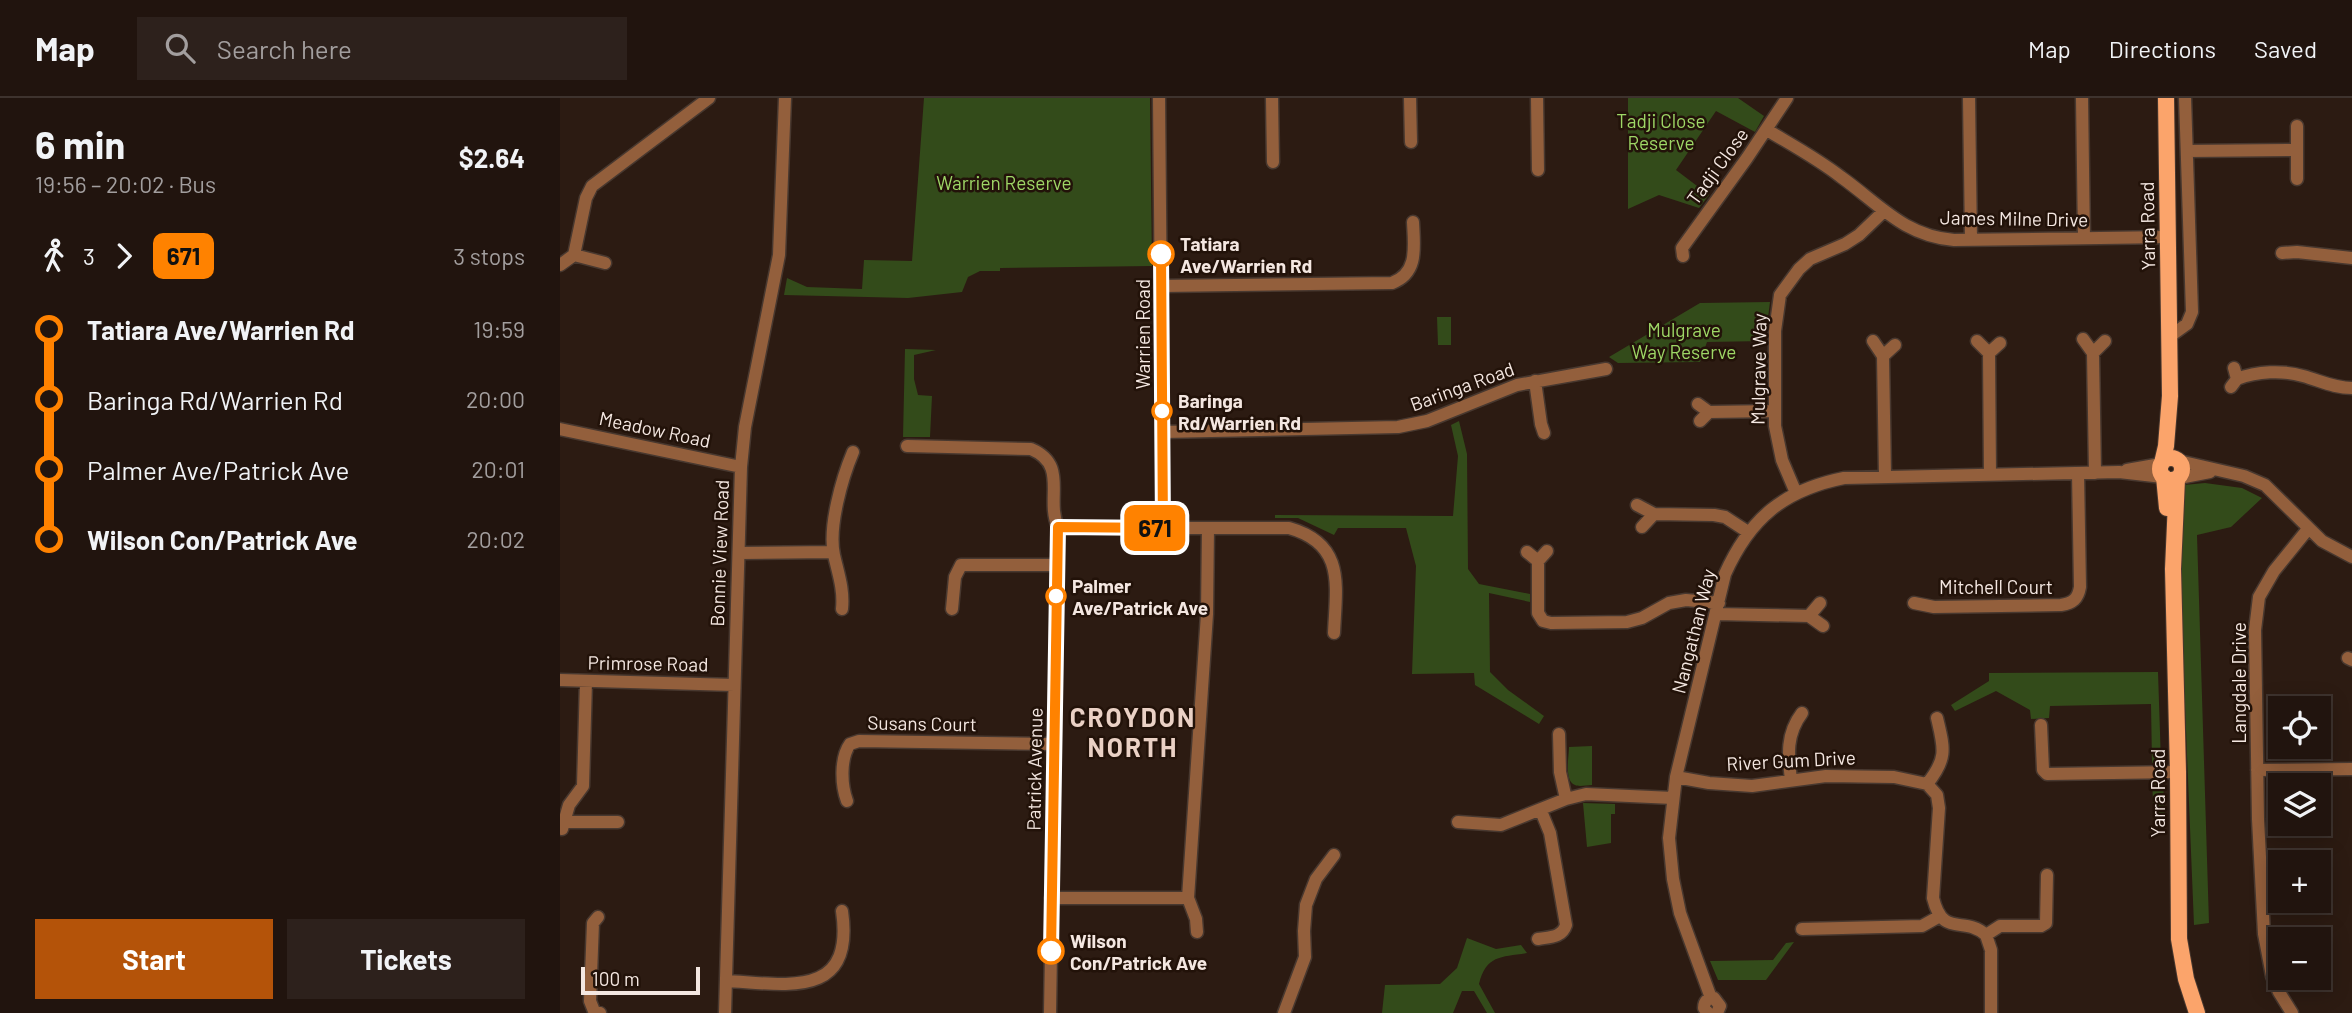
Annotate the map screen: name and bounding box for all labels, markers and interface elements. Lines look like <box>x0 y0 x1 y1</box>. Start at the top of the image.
search box <box>137 17 627 80</box>
text: Map <box>35 28 95 68</box>
icon: search <box>161 29 199 67</box>
text: Search here <box>217 33 352 64</box>
text: Map <box>2028 34 2071 63</box>
text: Directions <box>2109 34 2216 63</box>
text: Saved <box>2254 34 2317 63</box>
park label: Tadji Close Reserve <box>1616 109 1706 154</box>
text: 6 min <box>35 121 125 167</box>
street label: Tadji Close <box>1681 123 1753 209</box>
text: $2.64 <box>459 142 525 173</box>
text: 19:56 – 20:02 · Bus <box>35 170 216 198</box>
park label: Warrien Reserve <box>936 171 1072 194</box>
street label: Yarra Road <box>2135 181 2159 271</box>
street label: James Milne Drive <box>1940 205 2088 231</box>
place label: Tatiara Ave/Warrien Rd <box>1180 232 1312 277</box>
icon: walk <box>35 237 73 275</box>
icon: forward <box>105 237 143 275</box>
text: 671 <box>167 241 200 270</box>
marker: Tatiara Ave/Warrien Rd <box>1148 241 1174 267</box>
text: 3 <box>83 242 95 270</box>
text: 3 stops <box>453 242 525 270</box>
street label: Warrien Road <box>1131 279 1154 389</box>
street label: Mulgrave Way <box>1746 313 1770 425</box>
text: Tatiara Ave/Warrien Rd <box>87 314 355 345</box>
text: 19:59 <box>473 315 525 343</box>
park label: Mulgrave Way Reserve <box>1632 318 1737 363</box>
street label: Baringa Road <box>1407 357 1517 415</box>
text: Baringa Rd/Warrien Rd <box>87 384 343 415</box>
text: 20:00 <box>466 385 525 413</box>
place label: Baringa Rd/Warrien Rd <box>1178 389 1301 434</box>
marker: Baringa Rd/Warrien Rd <box>1152 401 1172 421</box>
street label: Meadow Road <box>597 406 713 452</box>
text: Palmer Ave/Patrick Ave <box>87 454 349 485</box>
text: 20:01 <box>471 455 525 483</box>
street label: Bonnie View Road <box>705 479 733 627</box>
line badge: 671 <box>1115 505 1195 551</box>
text: 671 <box>1138 513 1172 542</box>
text: Wilson Con/Patrick Ave <box>87 524 358 555</box>
text: 20:02 <box>467 525 525 553</box>
street label: Nangathan Way <box>1666 566 1720 696</box>
place label: Palmer Ave/Patrick Ave <box>1072 574 1208 619</box>
street label: Mitchell Court <box>1939 575 2053 598</box>
marker: Palmer Ave/Patrick Ave <box>1046 586 1066 606</box>
street label: Langdale Drive <box>2227 622 2250 744</box>
street label: Primrose Road <box>587 650 709 676</box>
map controls <box>2268 696 2331 990</box>
button: locate <box>2268 696 2331 759</box>
district label: CROYDON NORTH <box>1070 701 1196 762</box>
street label: Patrick Avenue <box>1021 707 1047 831</box>
street label: Susans Court <box>867 711 977 735</box>
street label: River Gum Drive <box>1726 745 1856 775</box>
street label: Yarra Road <box>2146 749 2169 837</box>
button: layers <box>2268 773 2331 836</box>
button: + <box>2268 850 2331 913</box>
button: Start <box>35 919 273 999</box>
button: Tickets <box>287 919 525 999</box>
button: − <box>2268 927 2331 990</box>
place label: Wilson Con/Patrick Ave <box>1070 929 1207 974</box>
marker: Wilson Con/Patrick Ave <box>1038 938 1064 964</box>
scale bar <box>581 964 700 996</box>
text: 100 m <box>592 967 640 990</box>

